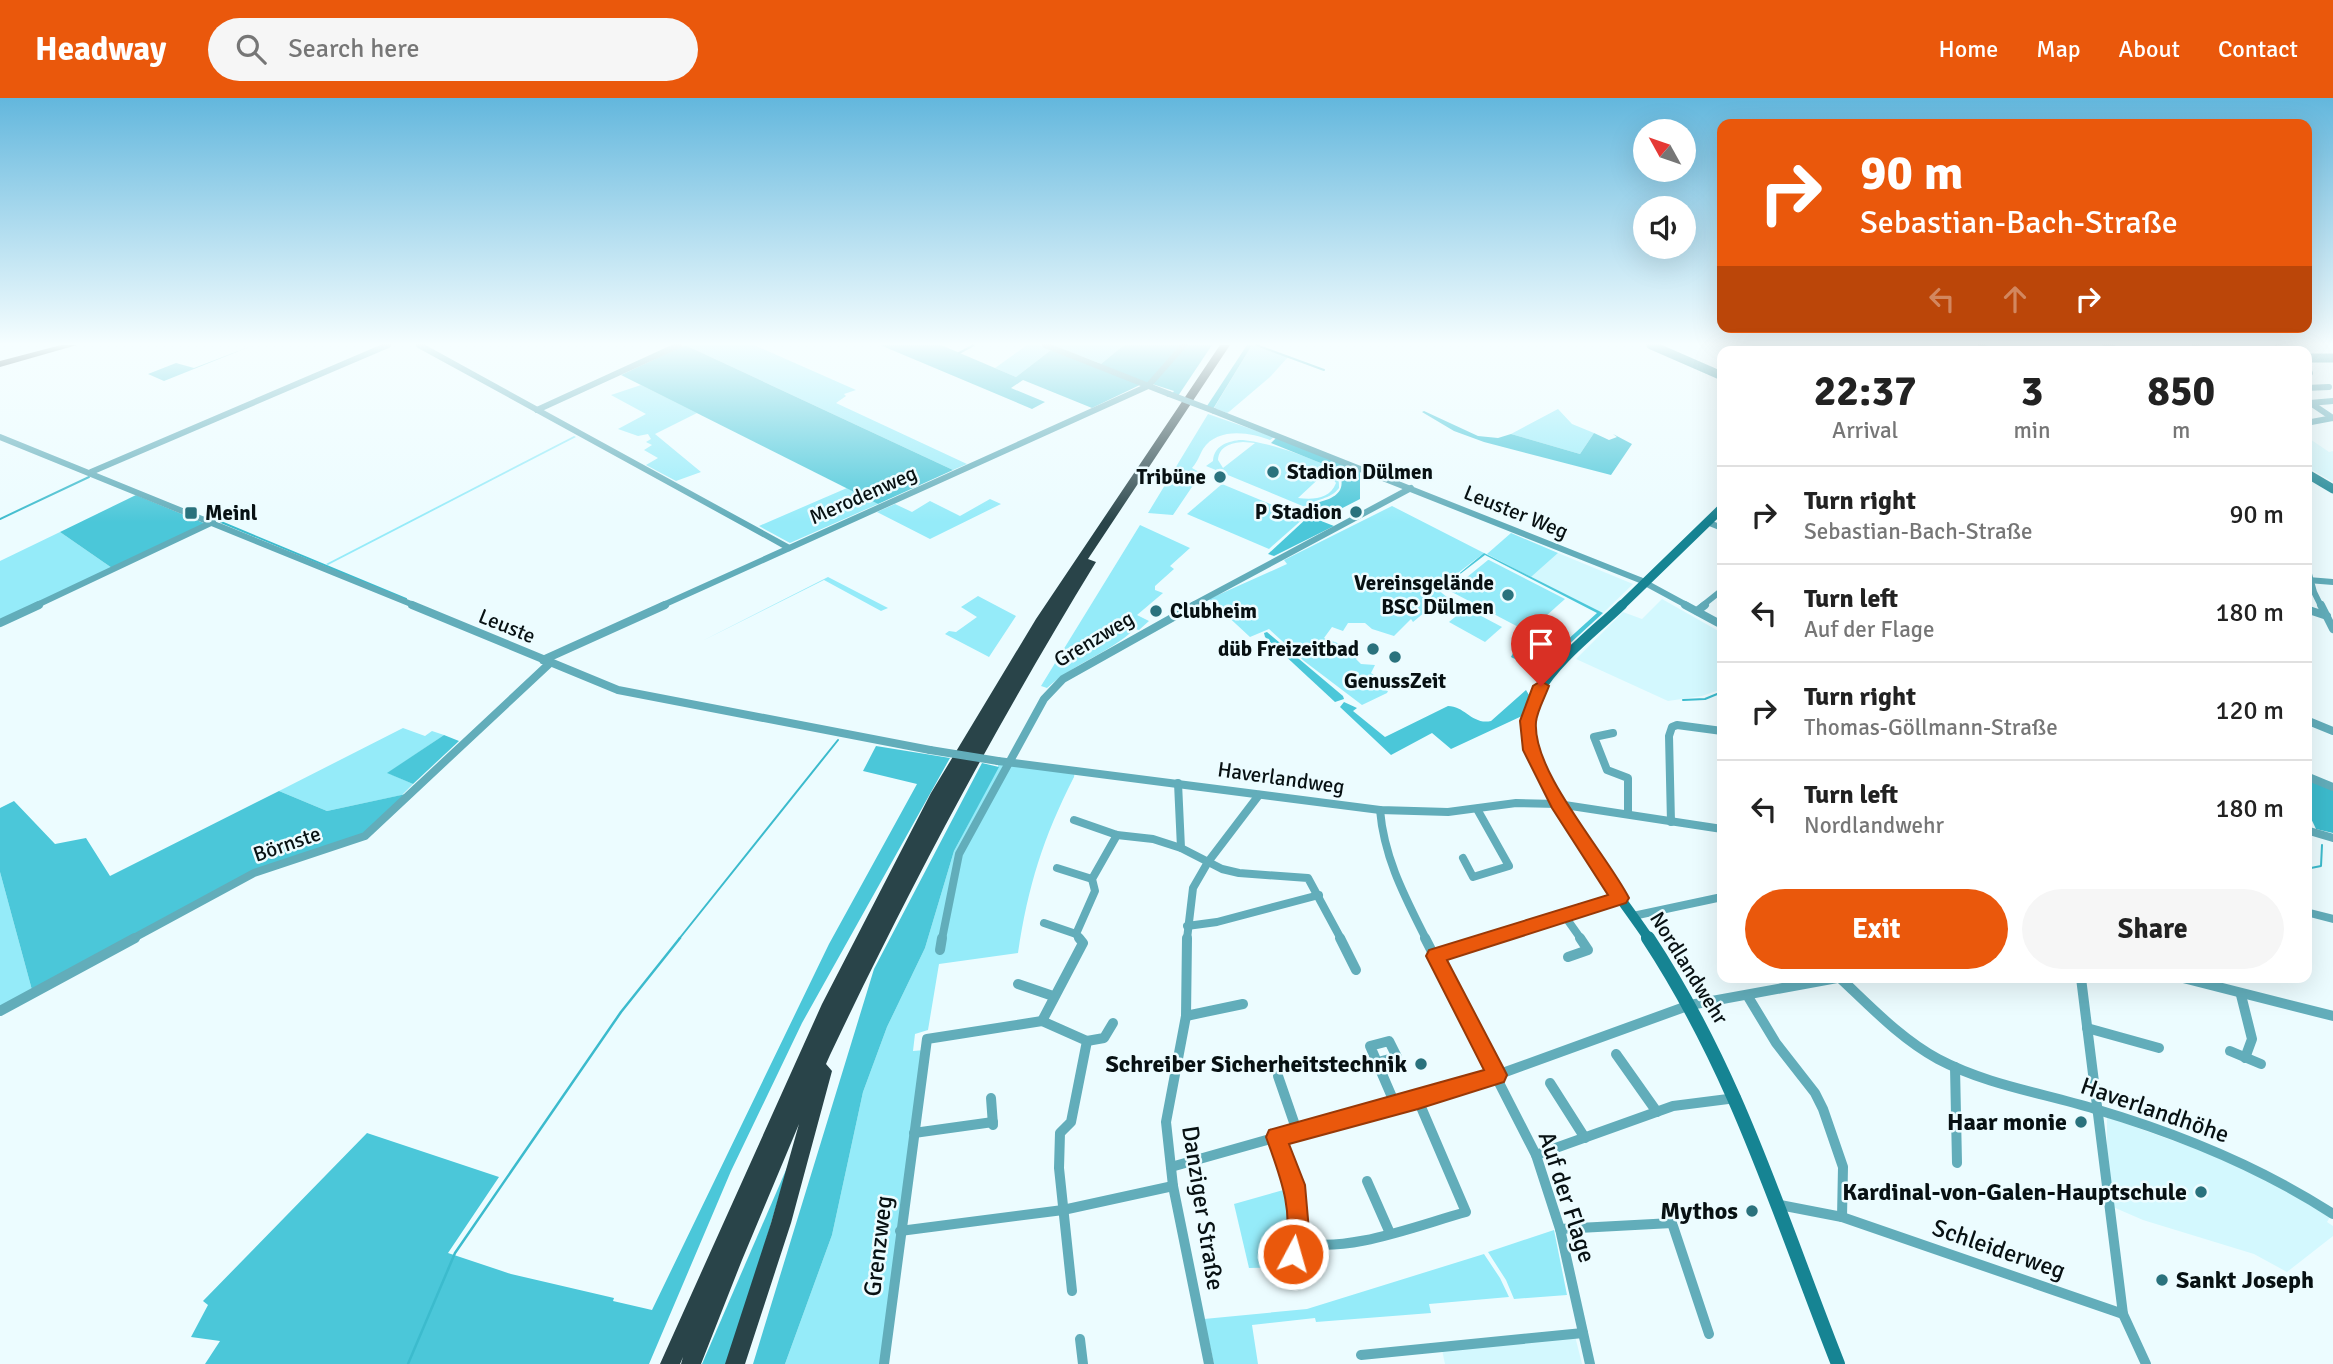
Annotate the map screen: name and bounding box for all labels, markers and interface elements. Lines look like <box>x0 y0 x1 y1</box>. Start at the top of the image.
search box <box>208 18 698 81</box>
text: Headway <box>35 29 166 70</box>
icon: search <box>232 30 270 68</box>
text: Search here <box>288 33 419 65</box>
text: Home <box>1938 34 1998 64</box>
text: Map <box>2036 34 2081 64</box>
text: About <box>2119 34 2180 64</box>
text: Contact <box>2218 34 2298 64</box>
north arrow <box>1633 119 1696 182</box>
map controls <box>1633 119 1696 259</box>
text: 90 m <box>1860 143 1963 203</box>
icon: right <box>1745 147 1836 238</box>
button: sound <box>1633 196 1696 259</box>
text: Sebastian-Bach-Straße <box>1860 203 2178 242</box>
icon: left <box>1923 280 1961 318</box>
icon: ahead <box>1996 280 2034 318</box>
icon: right <box>2069 280 2107 318</box>
text: 22:37 <box>1814 366 1917 417</box>
text: 3 <box>2021 366 2043 417</box>
text: 850 <box>2147 366 2215 417</box>
text: Arrival <box>1832 416 1898 445</box>
text: min <box>2013 416 2051 445</box>
text: m <box>2172 416 2190 445</box>
place label: Stadion Dülmen <box>1287 459 1433 485</box>
street label: Merodenweg <box>805 460 921 530</box>
place label: Tribüne <box>1137 464 1206 490</box>
marker: Stadion Dülmen <box>1265 464 1281 480</box>
marker: Tribüne <box>1212 469 1228 485</box>
street label: Leuster Weg <box>1460 479 1572 545</box>
text: Turn right <box>1804 485 1916 517</box>
icon: right <box>1745 496 1783 534</box>
place label: P Stadion <box>1255 499 1342 525</box>
text: 90 m <box>2229 499 2284 531</box>
place label: Meinl <box>205 500 258 526</box>
marker: P Stadion <box>1348 504 1364 520</box>
marker: Meinl <box>183 505 199 521</box>
text: Sebastian-Bach-Straße <box>1804 517 2032 546</box>
place label: Vereinsgelände BSC Dülmen <box>1354 570 1494 620</box>
text: Turn left <box>1804 583 1898 615</box>
marker: Vereinsgelände BSC Dülmen <box>1500 587 1516 603</box>
icon: left <box>1745 594 1783 632</box>
text: 180 m <box>2215 597 2284 629</box>
place label: Clubheim <box>1170 598 1257 624</box>
street label: Leuste <box>475 603 539 649</box>
marker: Clubheim <box>1148 603 1164 619</box>
street label: Grenzweg <box>1049 605 1139 673</box>
pin <box>1511 614 1571 686</box>
text: Auf der Flage <box>1804 615 1934 644</box>
icon: arrive <box>1522 625 1560 663</box>
place label: düb Freizeitbad <box>1218 636 1359 662</box>
marker: düb Freizeitbad <box>1365 641 1381 657</box>
marker: GenussZeit <box>1387 649 1403 665</box>
place label: GenussZeit <box>1344 668 1446 694</box>
text: Turn right <box>1804 681 1916 713</box>
icon: right <box>1745 692 1783 730</box>
text: 120 m <box>2215 695 2284 727</box>
text: Thomas-Göllmann-Straße <box>1804 713 2058 742</box>
street label: Haverlandweg <box>1216 756 1346 800</box>
text: Turn left <box>1804 779 1898 811</box>
icon: left <box>1745 790 1783 828</box>
text: 180 m <box>2215 793 2284 825</box>
text: Nordlandwehr <box>1804 811 1944 840</box>
street label: Börnste <box>250 820 324 868</box>
button: Exit <box>1745 889 2008 969</box>
button: Share <box>2022 889 2284 969</box>
street label: Nordlandwehr <box>1644 907 1734 1029</box>
place label: Schreiber Sicherheitstechnik <box>1105 1049 1407 1079</box>
marker: Schreiber Sicherheitstechnik <box>1413 1056 1429 1072</box>
street label: Haverlandhöhe <box>2077 1071 2233 1149</box>
place label: Haar monie <box>1947 1107 2067 1137</box>
marker: Haar monie <box>2073 1114 2089 1130</box>
street label: Danziger Straße <box>1175 1124 1231 1292</box>
street label: Auf der Flage <box>1532 1128 1602 1266</box>
place label: Kardinal-von-Galen-Hauptschule <box>1842 1177 2187 1207</box>
marker: Kardinal-von-Galen-Hauptschule <box>2193 1184 2209 1200</box>
street label: Grenzweg <box>857 1194 899 1298</box>
place label: Mythos <box>1660 1196 1738 1226</box>
marker: Mythos <box>1744 1203 1760 1219</box>
street label: Schleiderweg <box>1928 1212 2070 1286</box>
position arrow <box>1256 1217 1330 1291</box>
place label: Sankt Joseph <box>2176 1265 2314 1295</box>
marker: Sankt Joseph <box>2154 1272 2170 1288</box>

